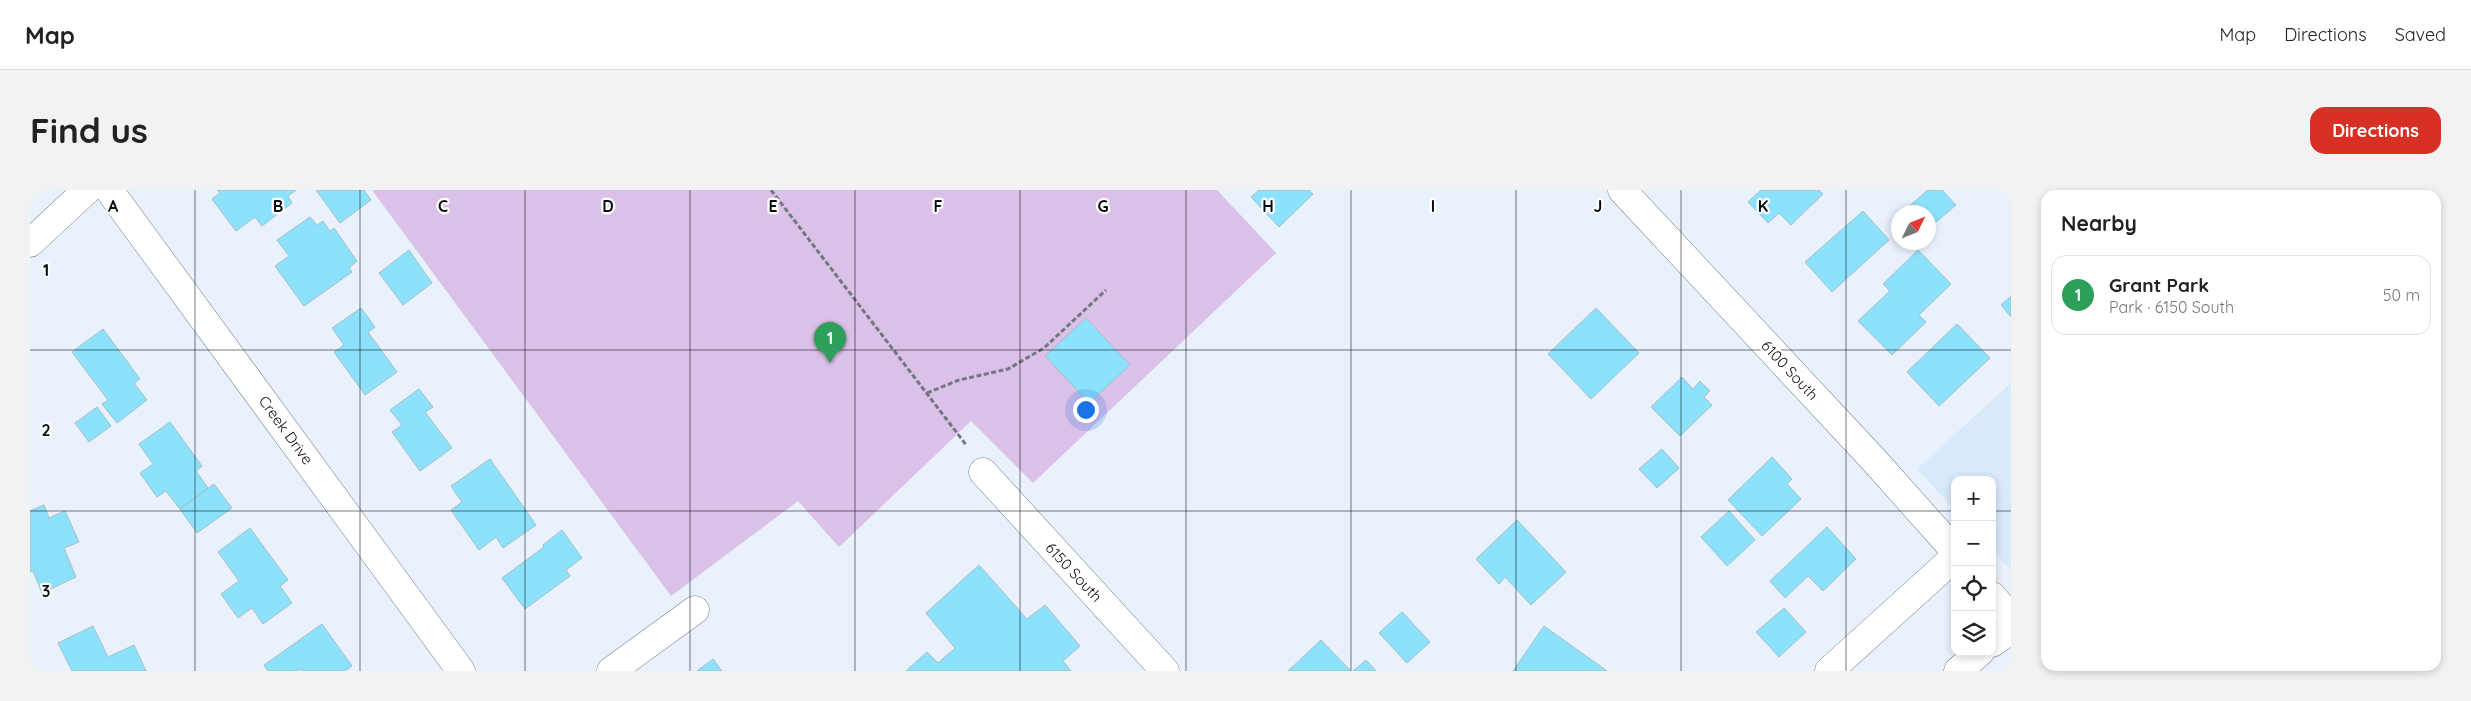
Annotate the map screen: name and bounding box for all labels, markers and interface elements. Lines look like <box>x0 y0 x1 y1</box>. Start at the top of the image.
text: Map <box>25 20 75 50</box>
text: Map <box>2219 23 2256 46</box>
text: Directions <box>2284 23 2367 46</box>
text: Saved <box>2395 23 2446 46</box>
button: Directions <box>2310 107 2441 154</box>
text: Find us <box>30 108 148 152</box>
text: A <box>108 196 119 216</box>
text: B <box>273 196 283 216</box>
text: C <box>438 196 448 216</box>
text: D <box>602 196 614 216</box>
text: E <box>768 196 778 216</box>
text: F <box>934 196 943 216</box>
text: G <box>1097 196 1109 216</box>
text: H <box>1262 196 1274 216</box>
text: I <box>1431 196 1435 216</box>
text: J <box>1594 196 1602 216</box>
text: K <box>1758 196 1768 216</box>
north arrow <box>1891 205 1936 250</box>
text: Nearby <box>2061 210 2137 236</box>
text: 1 <box>43 260 49 280</box>
text: Grant Park <box>2109 273 2209 297</box>
text: 1 <box>2075 285 2081 305</box>
text: 50 m <box>2383 285 2420 305</box>
text: Park · 6150 South <box>2109 297 2234 317</box>
pin: 1 <box>814 322 846 363</box>
street label: 6100 South <box>1757 336 1823 404</box>
street label: Creek Drive <box>255 392 317 468</box>
your location <box>1073 397 1099 423</box>
text: 2 <box>41 420 51 440</box>
map controls <box>1951 476 1996 656</box>
button: + <box>1951 476 1996 521</box>
button: − <box>1951 521 1996 566</box>
street label: 6150 South <box>1042 538 1106 606</box>
button: locate <box>1951 566 1996 611</box>
text: 3 <box>42 581 50 601</box>
button: layers <box>1951 611 1996 656</box>

